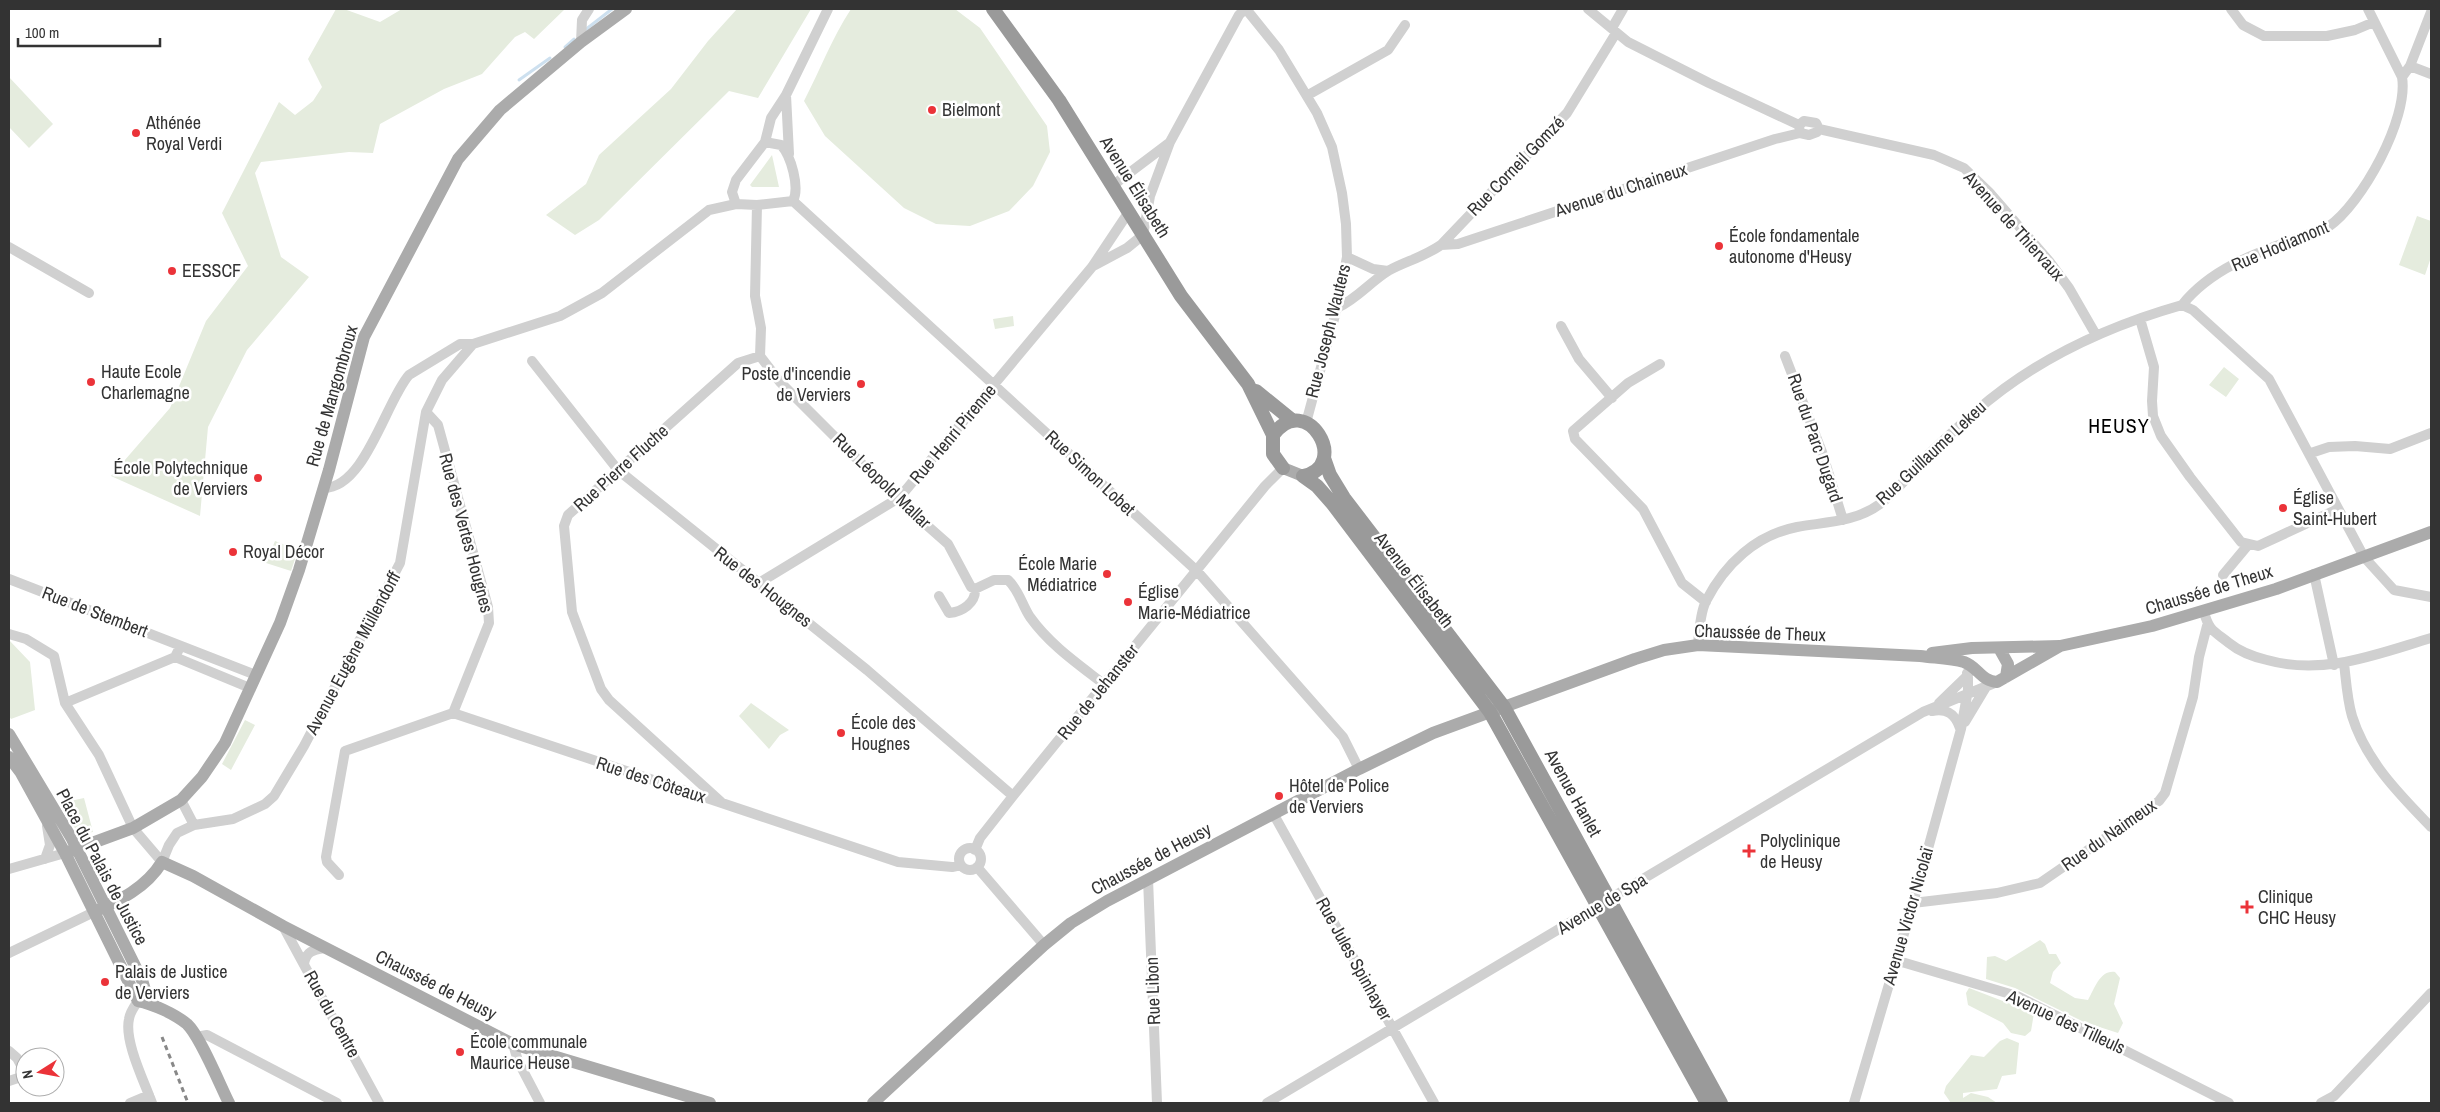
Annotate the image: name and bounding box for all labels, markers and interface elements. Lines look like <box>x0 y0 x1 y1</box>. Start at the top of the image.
scale bar <box>18 15 160 47</box>
text: 100 m <box>25 22 59 43</box>
place label: Bielmont <box>942 97 1000 122</box>
marker: Bielmont <box>926 104 938 116</box>
place label: Athénée Royal Verdi <box>145 110 222 156</box>
street label: Rue Corneil Gomzé <box>1461 110 1570 221</box>
marker: Athénée Royal Verdi <box>130 127 142 139</box>
street label: Avenue Élisabeth <box>1094 130 1177 242</box>
street label: Avenue du Chaineux <box>1551 156 1691 223</box>
street label: Avenue de Thiervaux <box>1958 165 2071 286</box>
street label: Rue Hodiamont <box>2227 214 2332 277</box>
place label: École fondamentale autonome d'Heusy <box>1729 223 1859 269</box>
marker: École fondamentale autonome d'Heusy <box>1713 240 1725 252</box>
place label: EESSCF <box>182 258 241 283</box>
street label: Rue Joseph Wauters <box>1299 261 1356 401</box>
marker: EESSCF <box>166 265 178 277</box>
street label: Rue de Mangombroux <box>299 322 364 470</box>
place label: Haute Ecole Charlemagne <box>101 359 190 405</box>
place label: Poste d'incendie de Verviers <box>741 361 851 407</box>
street label: Rue du Parc Dugard <box>1782 370 1849 506</box>
marker: Haute Ecole Charlemagne <box>85 376 97 388</box>
marker: Poste d'incendie de Verviers <box>855 378 867 390</box>
street label: Rue Henri Pirenne <box>903 379 1002 489</box>
street label: Rue Guillaume Lekeu <box>1870 395 1991 510</box>
district label: HEUSY <box>2088 412 2150 439</box>
street label: Rue Pierre Fluche <box>568 418 674 517</box>
street label: Rue Simon Lobet <box>1040 424 1141 521</box>
street label: Rue Léopold Mallar <box>828 427 937 534</box>
street label: Rue des Vertes Hougnes <box>433 450 500 615</box>
place label: École Polytechnique de Verviers <box>113 455 248 501</box>
marker: École Polytechnique de Verviers <box>252 472 264 484</box>
place label: Église Saint-Hubert <box>2293 485 2377 531</box>
marker: Église Saint-Hubert <box>2277 502 2289 514</box>
street label: Avenue Élisabeth <box>1368 526 1460 633</box>
place label: Royal Décor <box>243 539 324 564</box>
street label: Rue des Hougnes <box>709 540 818 633</box>
marker: Royal Décor <box>227 546 239 558</box>
place label: École Marie Médiatrice <box>1018 551 1097 597</box>
street label: Chaussée de Theux <box>2142 558 2276 621</box>
street label: Avenue Eugène Müllendorff <box>298 567 406 740</box>
marker: École Marie Médiatrice <box>1101 568 1113 580</box>
place label: Église Marie-Médiatrice <box>1138 579 1250 625</box>
street label: Rue de Stembert <box>39 580 152 643</box>
marker: Église Marie-Médiatrice <box>1122 596 1134 608</box>
street label: Chaussée de Theux <box>1694 618 1827 647</box>
street label: Rue de Jehanster <box>1051 638 1144 745</box>
place label: École des Hougnes <box>851 710 916 756</box>
marker: École des Hougnes <box>835 727 847 739</box>
street label: Avenue Hanlet <box>1539 744 1608 841</box>
street label: Rue des Côteaux <box>593 750 710 809</box>
place label: Hôtel de Police de Verviers <box>1289 773 1389 819</box>
street label: Place du Palais de Justice <box>51 784 154 949</box>
marker: Hôtel de Police de Verviers <box>1273 790 1285 802</box>
street label: Rue du Naimeux <box>2056 792 2162 877</box>
street label: Chaussée de Heusy <box>1086 816 1216 901</box>
place label: Polyclinique de Heusy <box>1760 828 1840 874</box>
street label: Avenue Victor Nicolaï <box>1876 843 1939 989</box>
marker: Polyclinique de Heusy <box>1742 844 1756 858</box>
street label: Avenue de Spa <box>1551 867 1651 941</box>
place label: Clinique CHC Heusy <box>2258 884 2337 930</box>
street label: Rue Jules Spinhayer <box>1310 893 1399 1025</box>
marker: Clinique CHC Heusy <box>2240 900 2254 914</box>
street label: Chaussée de Heusy <box>371 943 502 1026</box>
street label: Rue Libon <box>1139 957 1166 1025</box>
place label: Palais de Justice de Verviers <box>115 959 227 1005</box>
street label: Rue du Centre <box>298 966 367 1062</box>
marker: Palais de Justice de Verviers <box>99 976 111 988</box>
street label: Avenue des Tilleuls <box>2002 983 2129 1060</box>
place label: École communale Maurice Heuse <box>470 1029 587 1075</box>
marker: École communale Maurice Heuse <box>454 1046 466 1058</box>
north arrow <box>15 1047 65 1097</box>
text: N <box>18 1069 37 1080</box>

